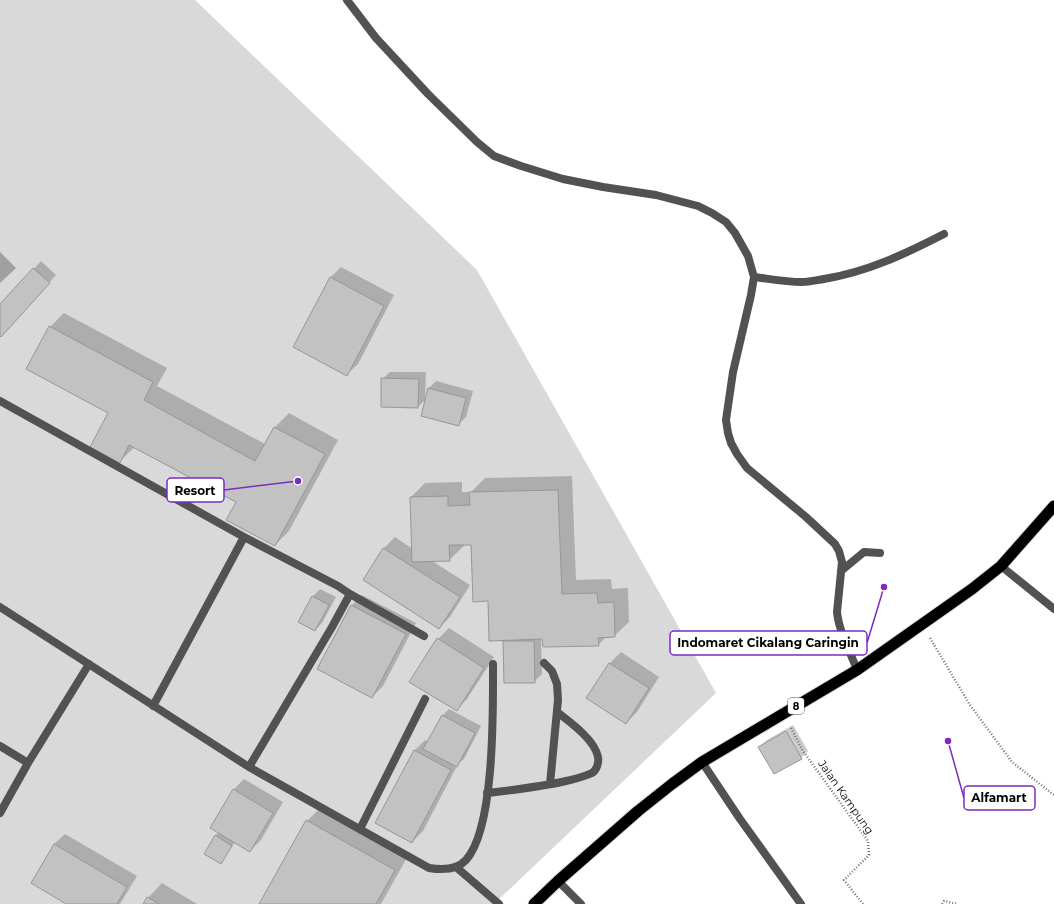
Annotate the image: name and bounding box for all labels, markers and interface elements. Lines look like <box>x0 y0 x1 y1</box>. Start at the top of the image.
callout: Resort <box>167 478 224 502</box>
text: Resort <box>174 483 216 498</box>
callout: Indomaret Cikalang Caringin <box>670 631 867 655</box>
text: Indomaret Cikalang Caringin <box>677 635 859 650</box>
road number: 8 <box>788 698 804 714</box>
street label: Jalan Kampung <box>815 756 877 837</box>
callout: Alfamart <box>964 786 1035 810</box>
text: Alfamart <box>970 790 1027 805</box>

